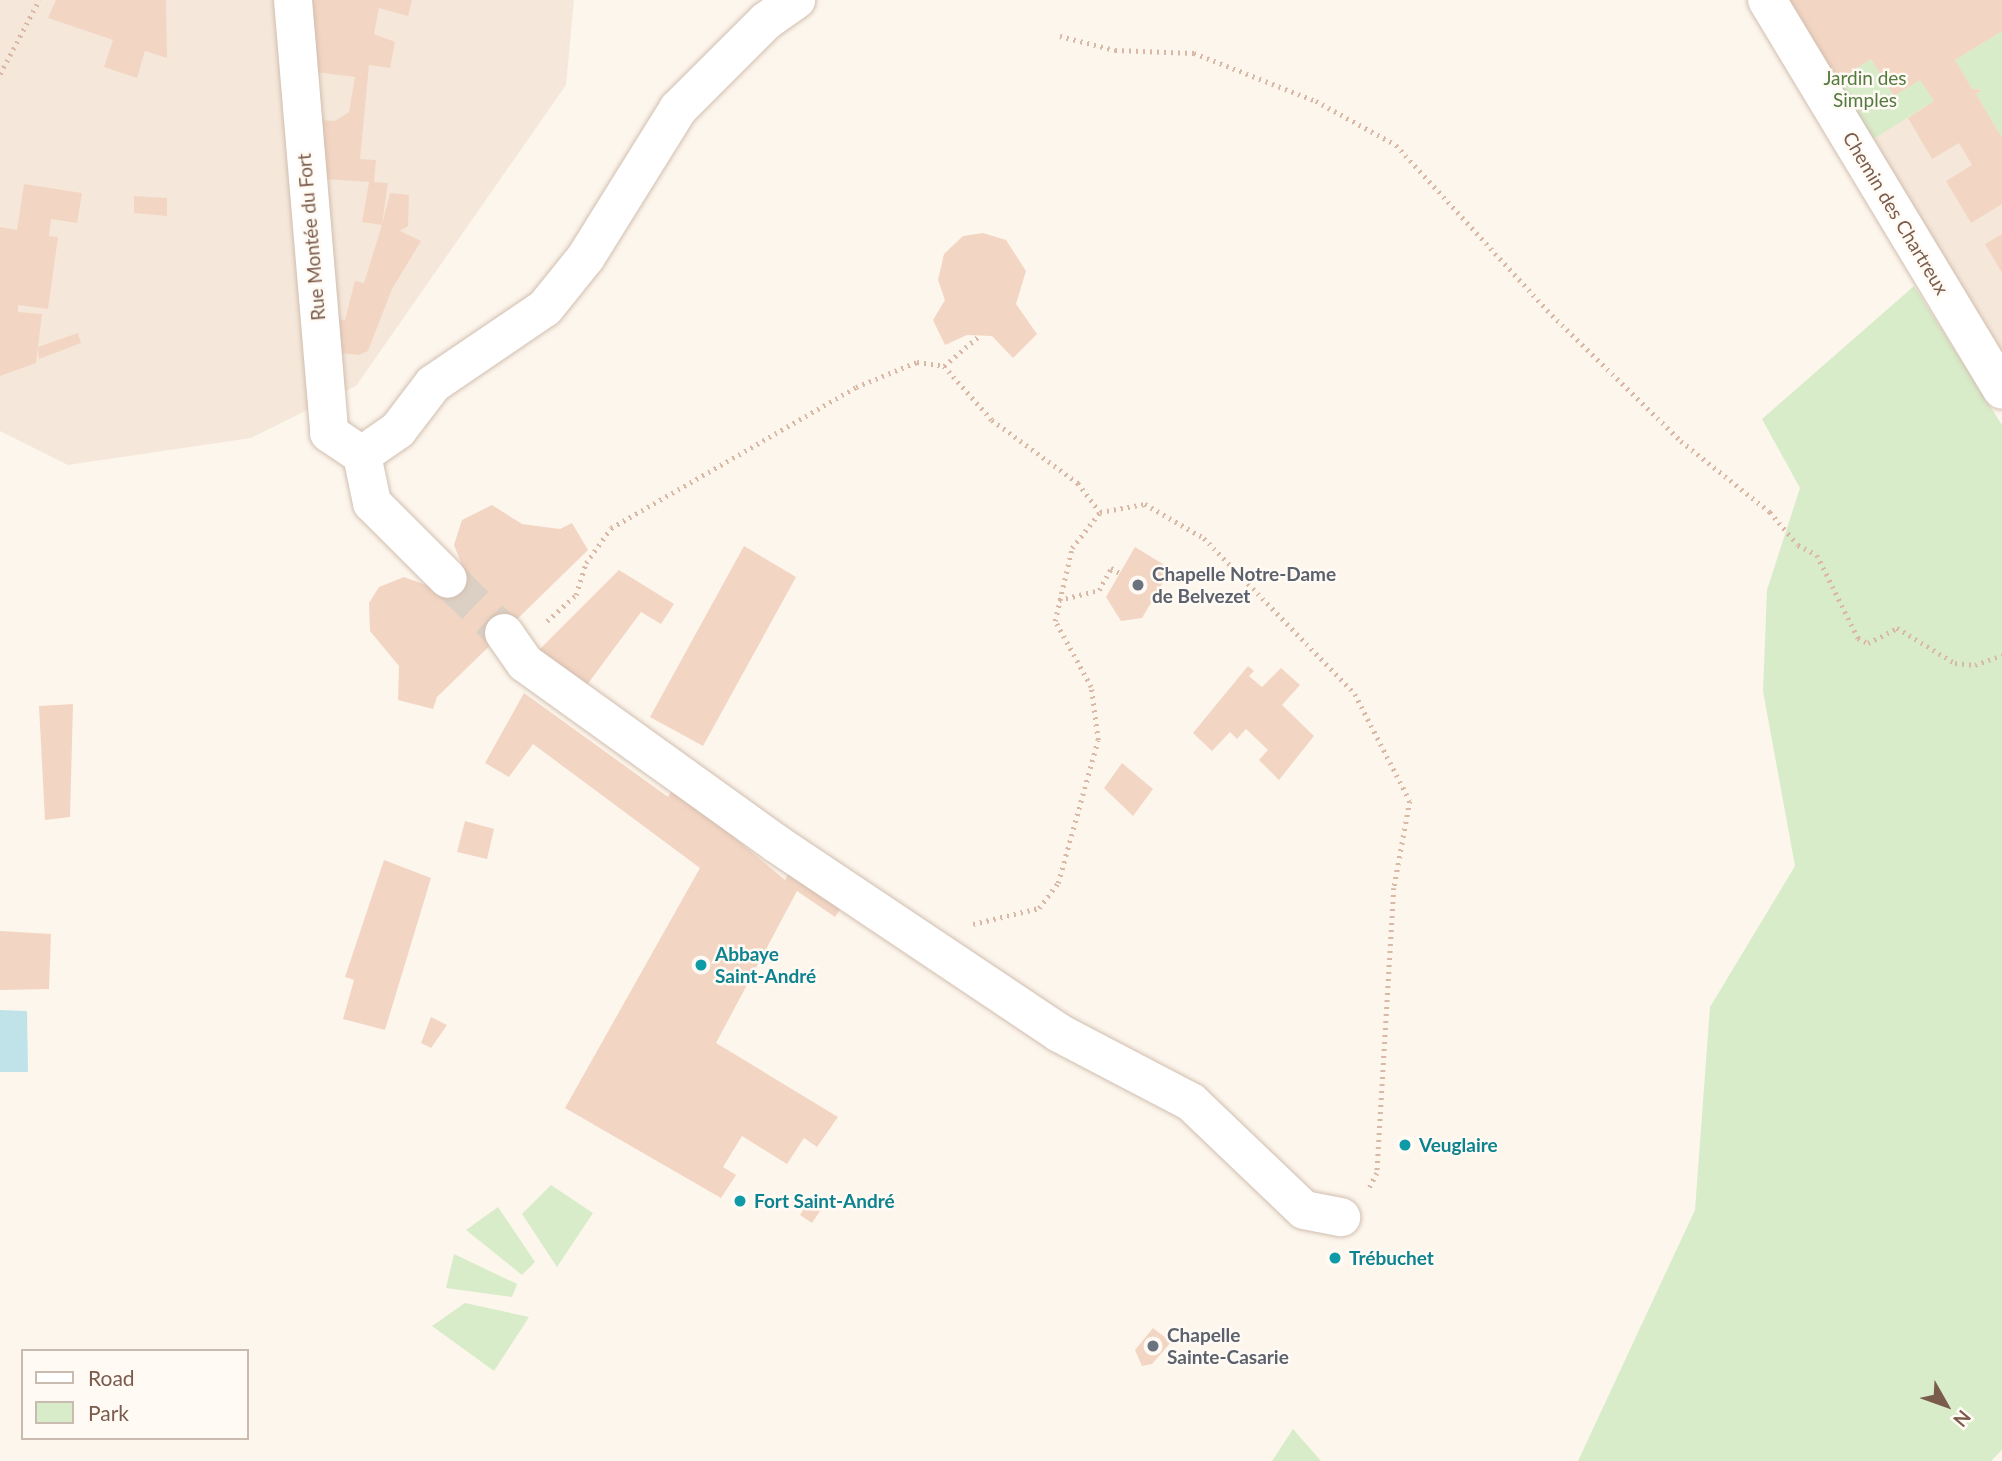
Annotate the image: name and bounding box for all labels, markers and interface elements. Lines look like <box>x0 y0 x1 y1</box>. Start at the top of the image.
park label: Jardin des Simples <box>1823 67 1907 111</box>
street label: Chemin des Chartreux <box>1838 127 1954 299</box>
street label: Rue Montée du Fort <box>292 152 330 322</box>
place label: Chapelle Notre-Dame de Belvezet <box>1152 563 1336 607</box>
marker: Chapelle Notre-Dame de Belvezet <box>1130 577 1146 593</box>
place label: Abbaye Saint-André <box>715 943 816 987</box>
marker: Abbaye Saint-André <box>693 957 709 973</box>
place label: Veuglaire <box>1419 1134 1498 1156</box>
marker: Veuglaire <box>1397 1137 1413 1153</box>
place label: Fort Saint-André <box>754 1190 895 1212</box>
marker: Fort Saint-André <box>732 1193 748 1209</box>
place label: Trébuchet <box>1349 1247 1434 1269</box>
marker: Trébuchet <box>1327 1250 1343 1266</box>
place label: Chapelle Sainte-Casarie <box>1167 1324 1289 1368</box>
marker: Chapelle Sainte-Casarie <box>1145 1338 1161 1354</box>
legend <box>21 1349 248 1440</box>
text: Road <box>88 1365 135 1390</box>
north arrow <box>1911 1370 1981 1440</box>
text: Park <box>88 1400 129 1425</box>
text: N <box>1949 1406 1976 1432</box>

